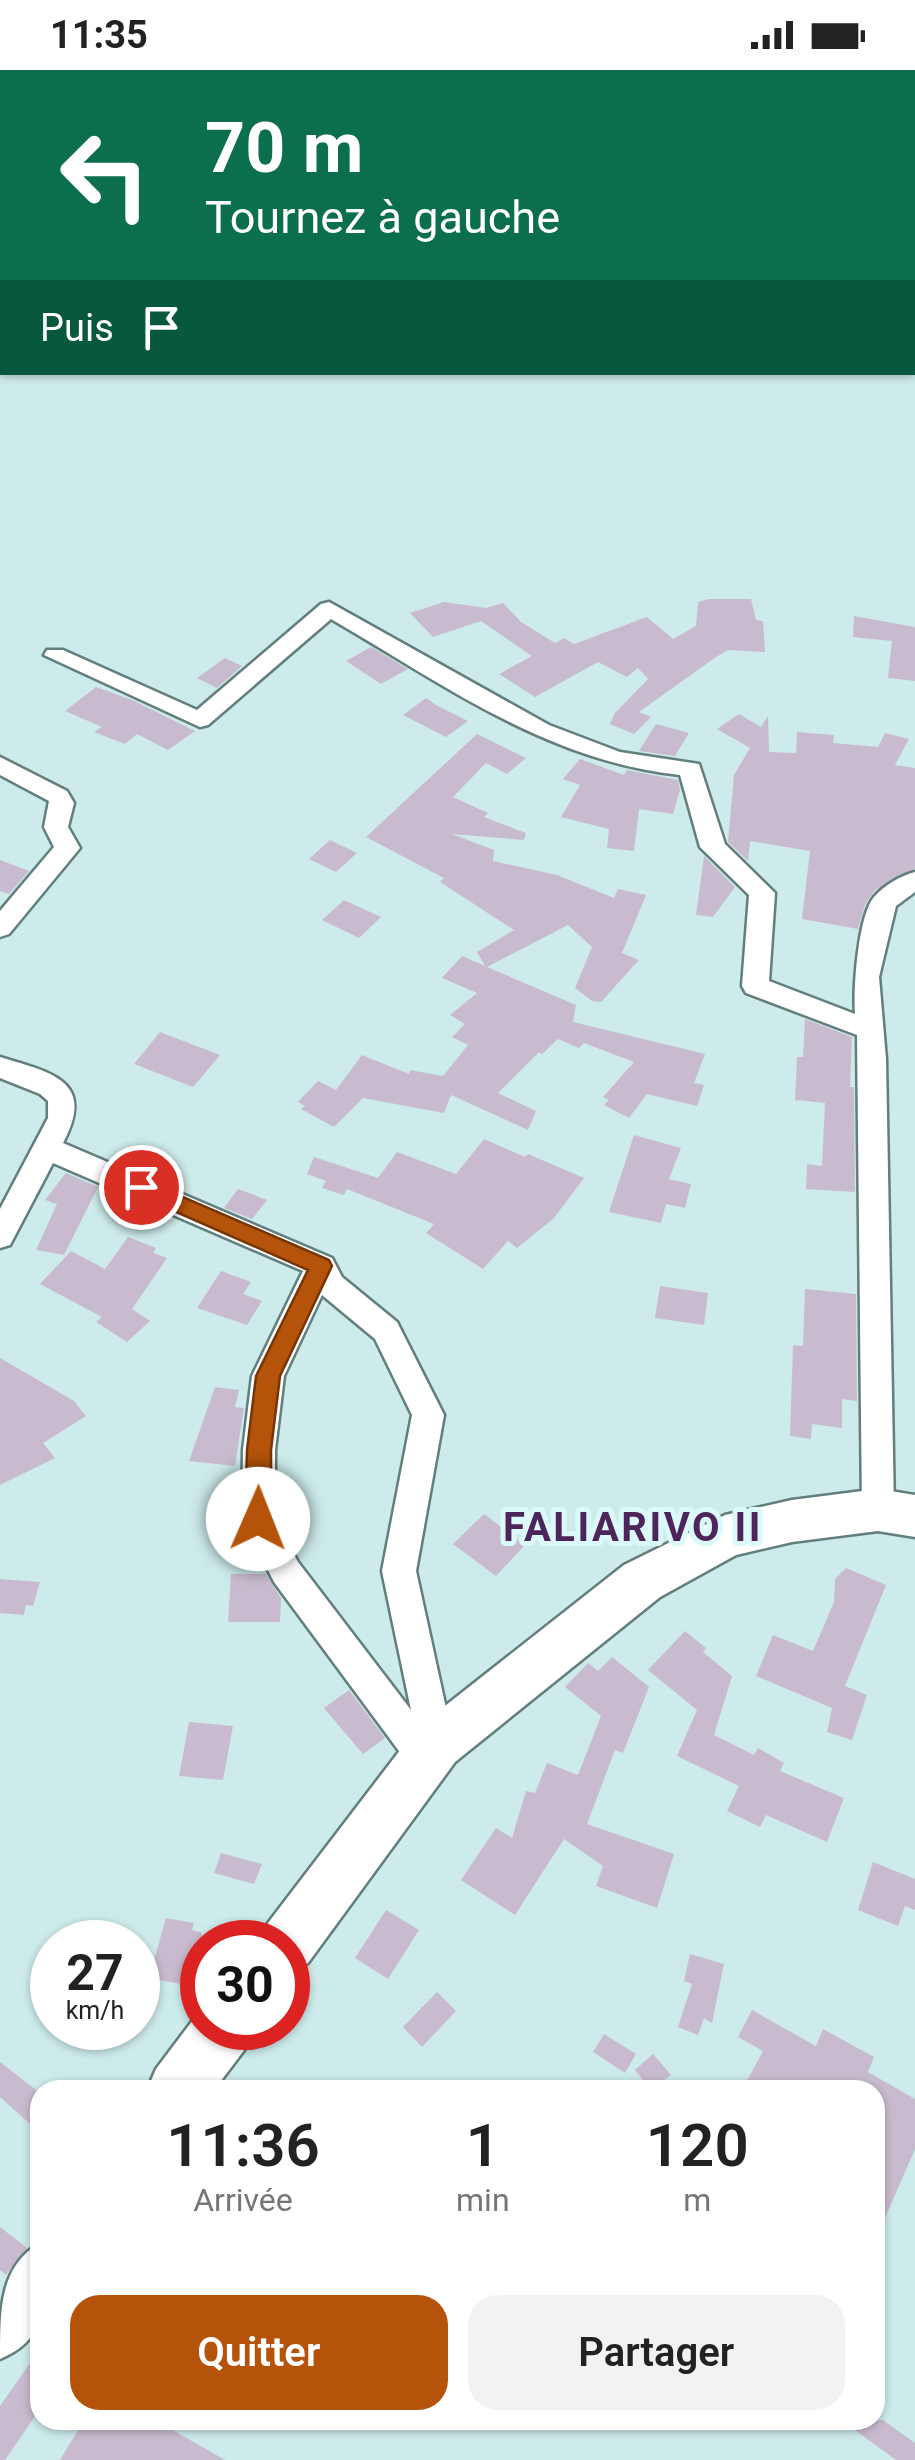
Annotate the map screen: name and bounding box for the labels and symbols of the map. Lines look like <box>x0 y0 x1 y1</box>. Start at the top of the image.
pin <box>99 1145 184 1230</box>
position arrow <box>206 1467 310 1571</box>
district label: FALIARIVO II <box>503 1504 763 1551</box>
speed limit sign: 30 <box>180 1920 310 2050</box>

